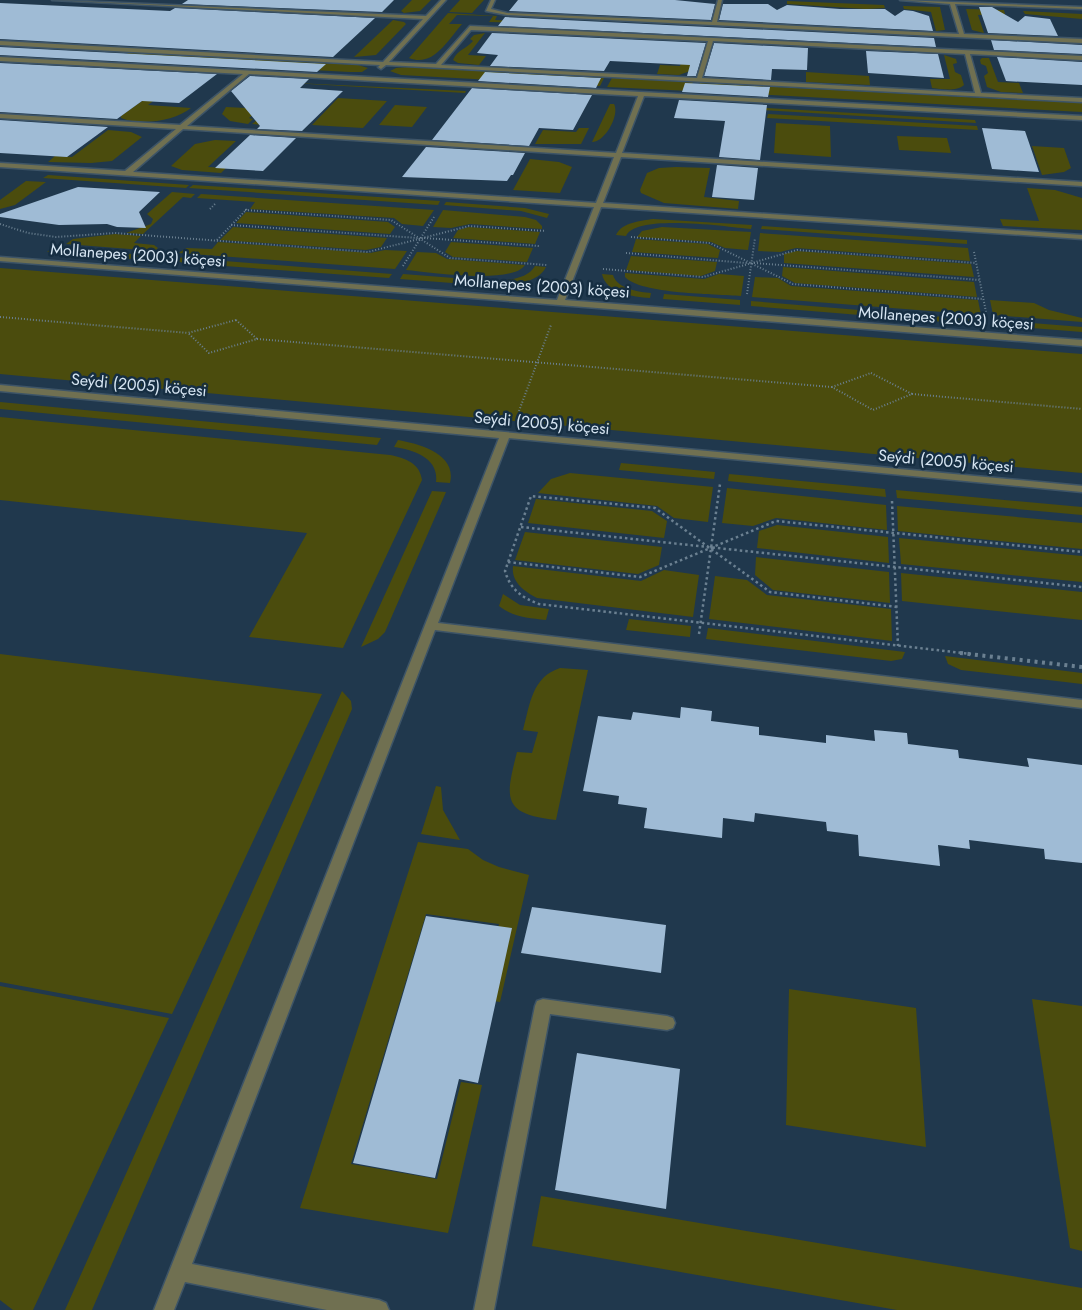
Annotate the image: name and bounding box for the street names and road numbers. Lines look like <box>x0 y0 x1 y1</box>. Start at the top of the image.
street label: Mollanepes (2003) köçesi <box>50 237 226 273</box>
street label: Mollanepes (2003) köçesi <box>454 268 630 304</box>
street label: Mollanepes (2003) köçesi <box>858 300 1034 336</box>
street label: Seýdi (2005) köçesi <box>70 368 208 402</box>
street label: Seýdi (2005) köçesi <box>473 406 611 440</box>
street label: Seýdi (2005) köçesi <box>877 444 1015 478</box>

